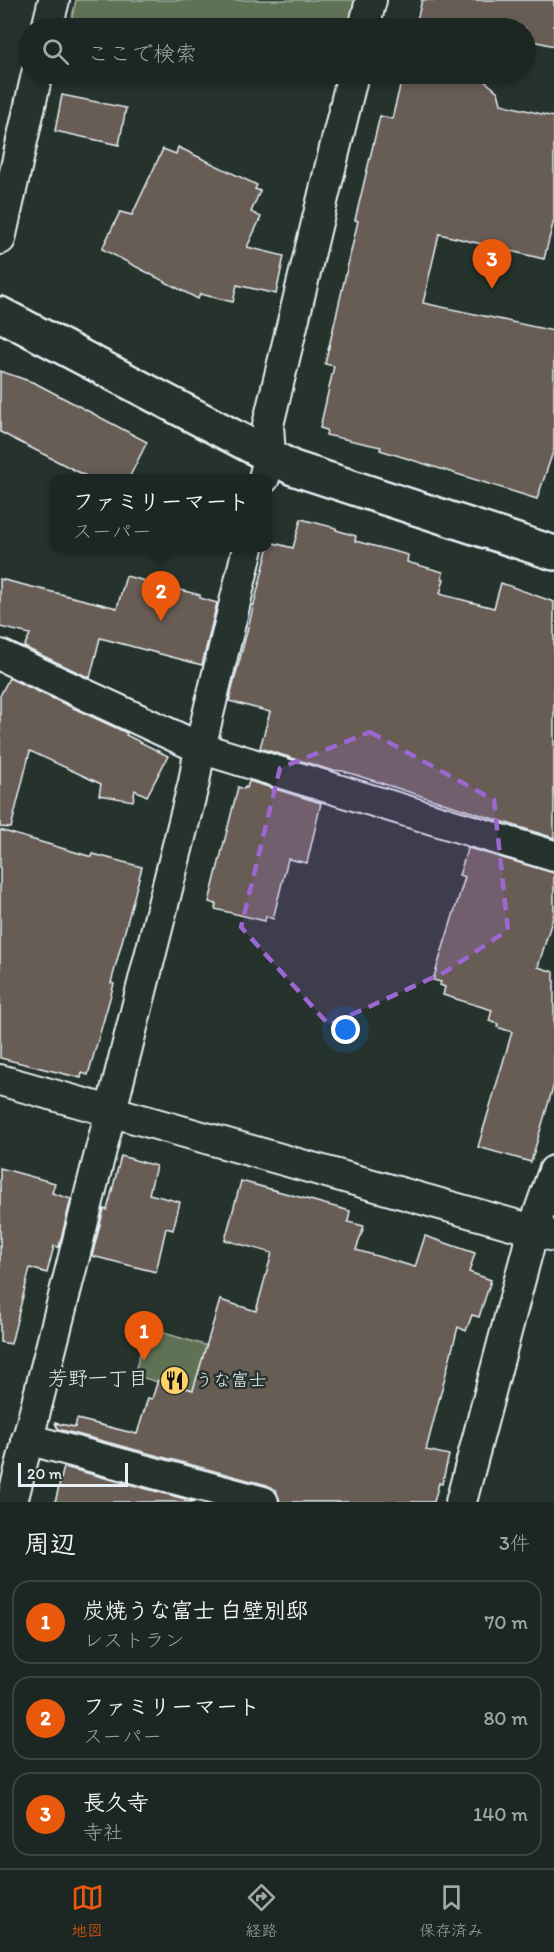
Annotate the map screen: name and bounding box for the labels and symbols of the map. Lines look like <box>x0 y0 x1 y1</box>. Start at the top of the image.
pin: 3 <box>472 240 512 289</box>
pin: 2 <box>142 572 180 621</box>
your location <box>331 1015 360 1044</box>
pin: 1 <box>124 1312 164 1361</box>
restaurant icon: うな富士 <box>158 1364 190 1396</box>
district label: 芳野一丁目 <box>48 1366 148 1390</box>
place label: うな富士 <box>195 1369 267 1391</box>
scale bar <box>18 1460 128 1488</box>

